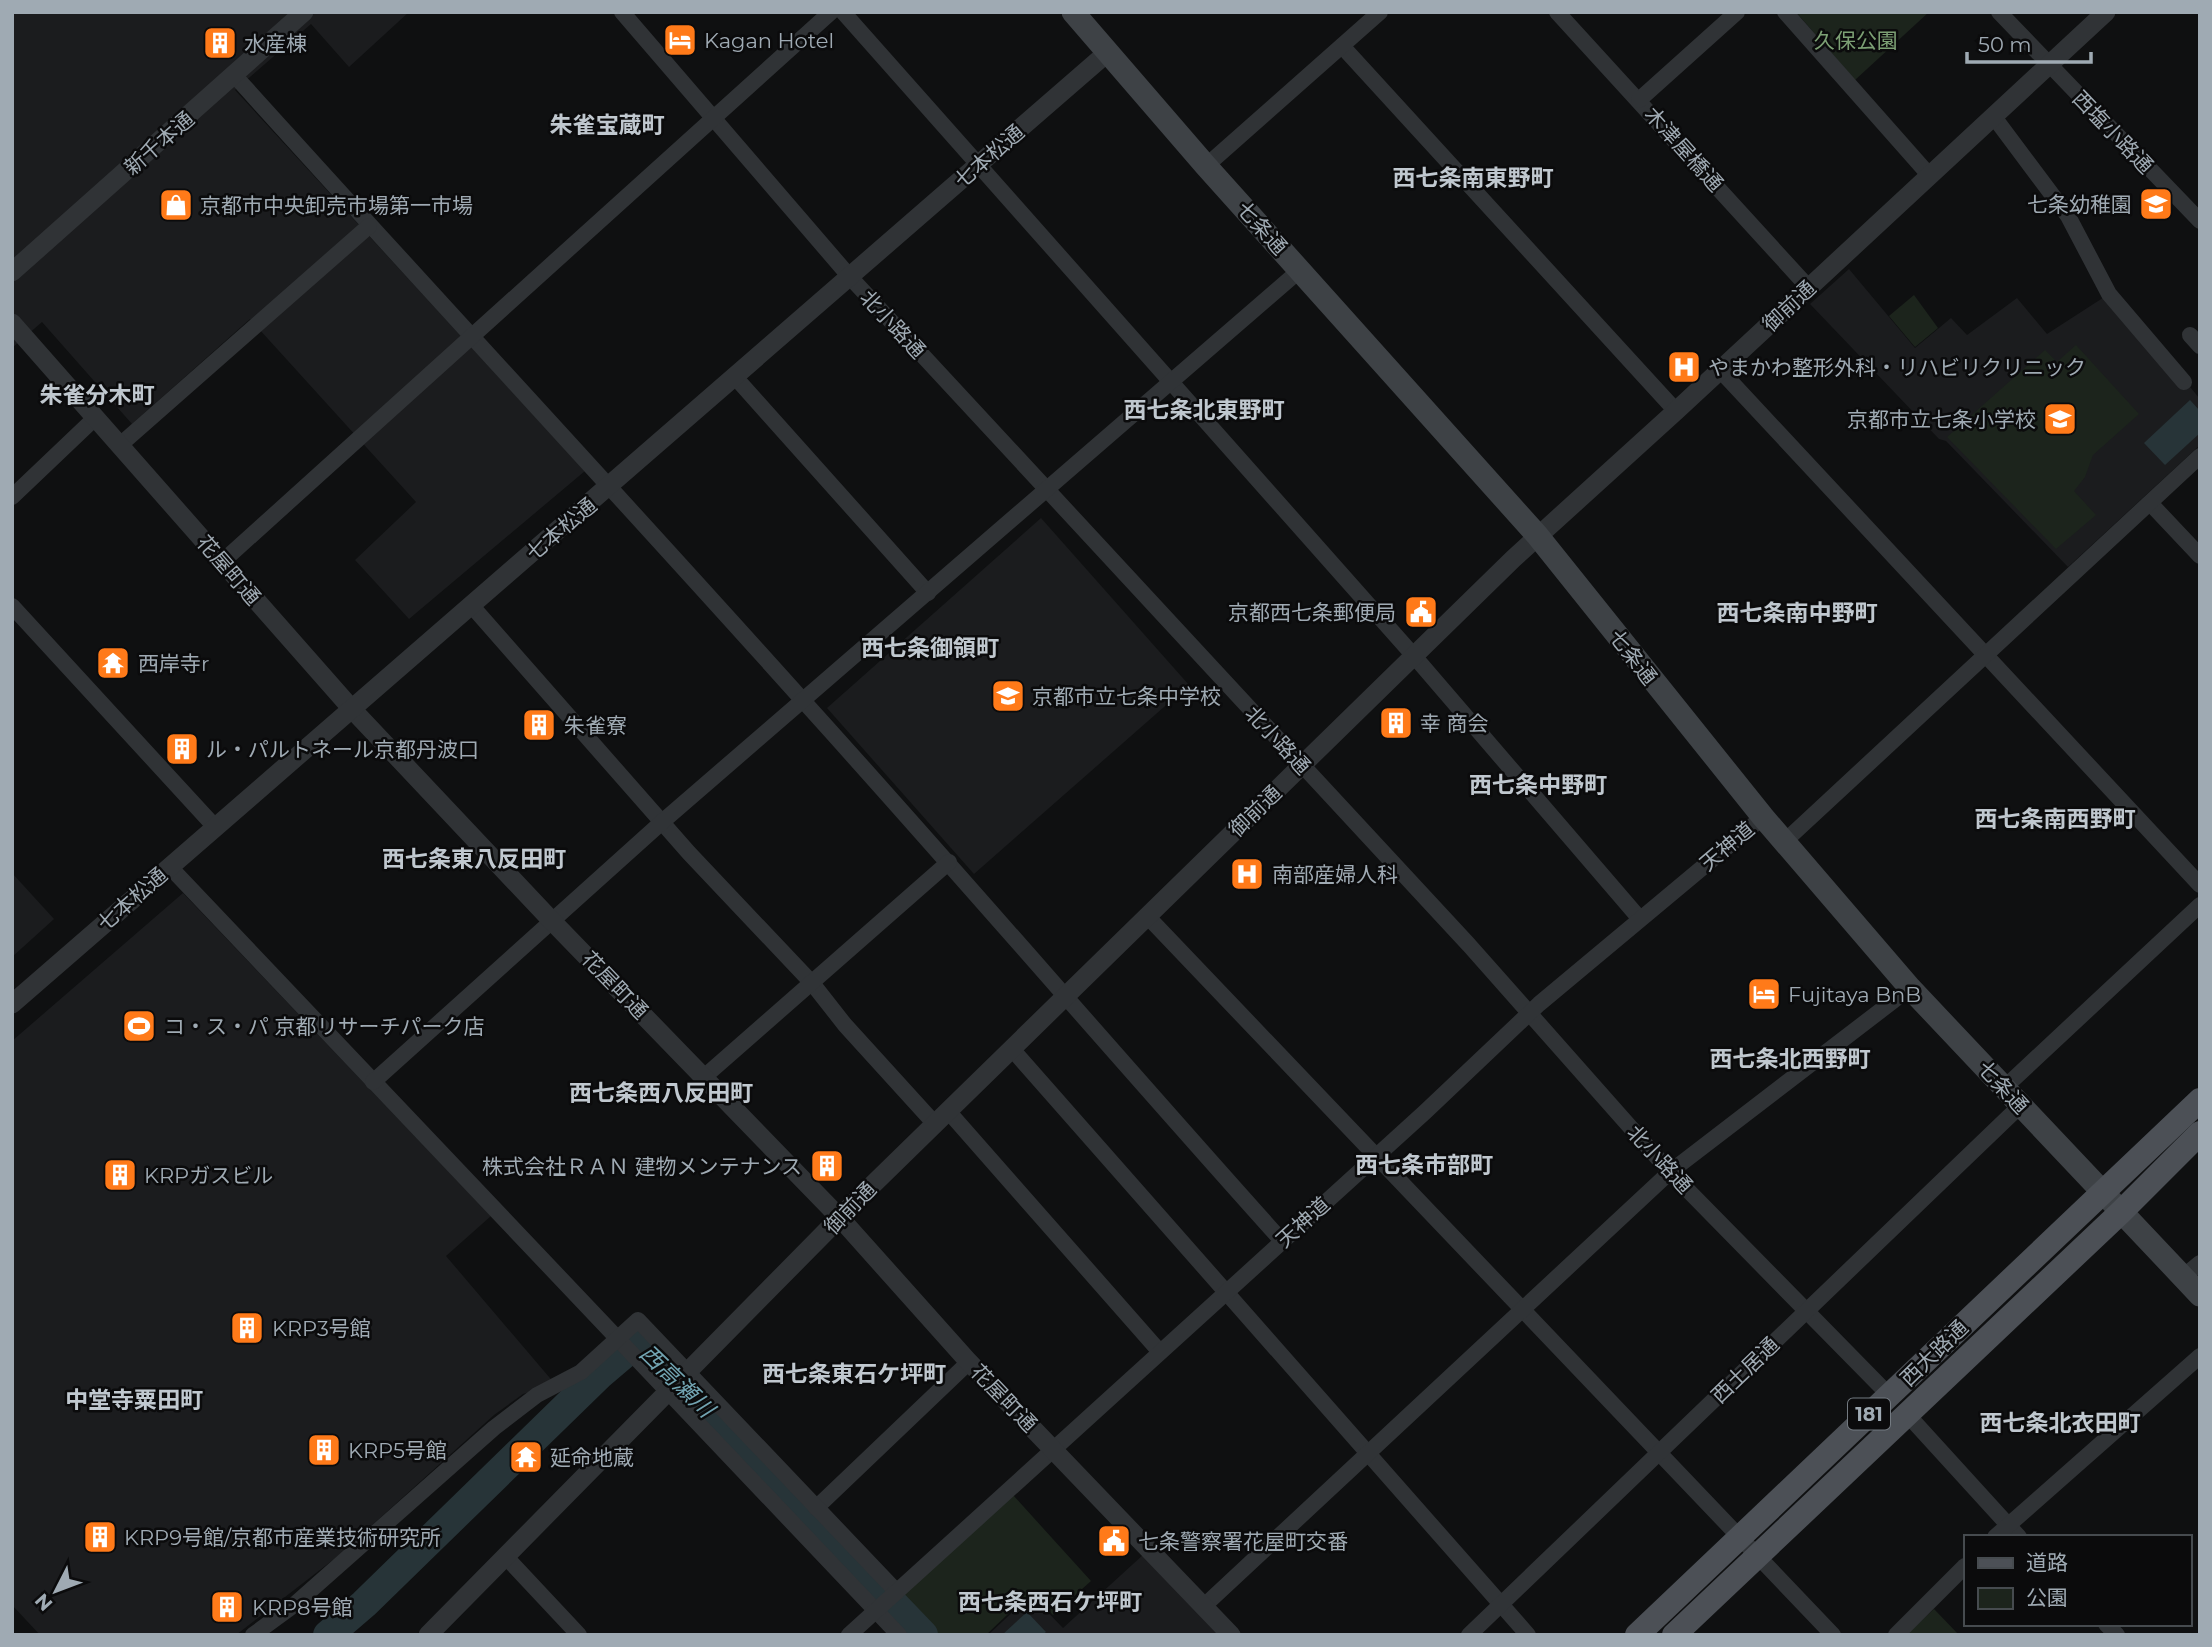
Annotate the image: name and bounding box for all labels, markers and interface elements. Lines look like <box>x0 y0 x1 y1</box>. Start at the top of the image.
hotel icon: Kagan Hotel <box>661 21 699 59</box>
scale bar <box>1967 21 2091 65</box>
building icon: 水産棟 <box>201 24 239 62</box>
place label: Kagan Hotel <box>704 28 834 53</box>
park label: 久保公園 <box>1814 28 1898 53</box>
place label: 水産棟 <box>244 31 307 56</box>
text: 50 m <box>1978 32 2032 57</box>
street label: 西塩小路通 <box>2068 86 2158 178</box>
street label: 木津屋橋通 <box>1640 102 1728 196</box>
street label: 新千本通 <box>119 106 199 180</box>
district label: 朱雀宝蔵町 <box>550 111 665 139</box>
street label: 七本松通 <box>949 119 1029 193</box>
district label: 西七条南東野町 <box>1393 164 1554 192</box>
school or university icon: 七条幼稚園 <box>2137 185 2175 223</box>
shop icon: 京都市中央卸売市場第一市場 <box>157 186 195 224</box>
place label: 七条幼稚園 <box>2027 192 2132 217</box>
place label: 京都市中央卸売市場第一市場 <box>200 193 473 218</box>
street label: 七条通 <box>1232 196 1292 260</box>
street label: 御前通 <box>1757 275 1821 337</box>
street label: 北小路通 <box>855 285 931 363</box>
hospital icon: やまかわ整形外科・リハビリクリニック <box>1665 348 1703 386</box>
place label: やまかわ整形外科・リハビリクリニック <box>1708 355 2086 380</box>
district label: 朱雀分木町 <box>40 381 155 409</box>
district label: 西七条北東野町 <box>1124 396 1285 424</box>
school or university icon: 京都市立七条小学校 <box>2041 400 2079 438</box>
place label: 京都市立七条小学校 <box>1847 407 2036 432</box>
street label: 七本松通 <box>521 492 601 566</box>
street label: 花屋町通 <box>192 530 266 610</box>
public building icon: 京都西七条郵便局 <box>1402 593 1440 631</box>
district label: 西七条南中野町 <box>1717 599 1878 627</box>
place label: 京都西七条郵便局 <box>1228 600 1396 625</box>
street label: 七条通 <box>1604 624 1662 690</box>
district label: 西七条御領町 <box>861 634 999 662</box>
temple icon: 西岸寺r <box>94 644 132 682</box>
place label: 西岸寺r <box>138 651 209 676</box>
school or university icon: 京都市立七条中学校 <box>989 677 1027 715</box>
place label: 京都市立七条中学校 <box>1032 684 1221 709</box>
street label: 北小路通 <box>1240 701 1316 779</box>
building icon: 幸 商会 <box>1377 704 1415 742</box>
building icon: 朱雀寮 <box>520 706 558 744</box>
place label: 幸 商会 <box>1420 711 1489 736</box>
place label: 朱雀寮 <box>564 713 627 738</box>
building icon: ル・パルトネール京都丹波口 <box>163 730 201 768</box>
place label: ル・パルトネール京都丹波口 <box>206 737 479 762</box>
district label: 西七条中野町 <box>1469 771 1607 799</box>
street label: 御前通 <box>1224 780 1286 842</box>
district label: 西七条南西野町 <box>1975 805 2136 833</box>
street label: 天神道 <box>1695 816 1759 876</box>
district label: 西七条東八反田町 <box>382 845 566 873</box>
hospital icon: 南部産婦人科 <box>1228 855 1266 893</box>
street label: 七本松通 <box>92 862 172 936</box>
place label: 南部産婦人科 <box>1272 862 1398 887</box>
street label: 花屋町通 <box>577 946 653 1024</box>
hotel icon: Fujitaya BnB <box>1745 975 1783 1013</box>
place label: Fujitaya BnB <box>1788 982 1921 1007</box>
sports icon: コ・ス・パ 京都リサーチパーク店 <box>120 1007 158 1045</box>
place label: コ・ス・パ 京都リサーチパーク店 <box>164 1014 485 1039</box>
district label: 西七条北西野町 <box>1710 1045 1871 1073</box>
street label: 七条通 <box>1972 1055 2034 1119</box>
district label: 西七条西八反田町 <box>569 1079 753 1107</box>
street label: 北小路通 <box>1622 1120 1698 1198</box>
building icon: 株式会社ＲＡＮ 建物メンテナンス <box>808 1147 846 1185</box>
district label: 西七条市部町 <box>1355 1151 1493 1179</box>
place label: 株式会社ＲＡＮ 建物メンテナンス <box>482 1154 802 1179</box>
building icon: KRPガスビル <box>101 1156 139 1194</box>
place label: KRPガスビル <box>144 1163 273 1188</box>
street label: 御前通 <box>819 1177 881 1239</box>
street label: 天神道 <box>1271 1192 1335 1252</box>
building icon: KRP3号館 <box>228 1309 266 1347</box>
street label: 西大路通 <box>1895 1315 1973 1391</box>
place label: KRP3号館 <box>272 1316 371 1341</box>
street label: 西土居通 <box>1706 1332 1784 1408</box>
water label: 西高瀬川 <box>634 1339 722 1425</box>
street label: 花屋町通 <box>966 1359 1042 1437</box>
district label: 西七条東石ケ坪町 <box>762 1360 946 1388</box>
district label: 中堂寺粟田町 <box>65 1386 203 1414</box>
road number: 181 <box>1848 1398 1890 1430</box>
district label: 西七条北衣田町 <box>1980 1409 2141 1437</box>
building icon: KRP5号館 <box>305 1431 343 1469</box>
place label: KRP5号館 <box>348 1438 447 1463</box>
temple icon: 延命地蔵 <box>507 1438 545 1476</box>
place label: 延命地蔵 <box>550 1445 634 1470</box>
building icon: KRP9号館/京都市産業技術研究所 <box>81 1518 119 1556</box>
public building icon: 七条警察署花屋町交番 <box>1095 1522 1133 1560</box>
place label: KRP9号館/京都市産業技術研究所 <box>124 1525 441 1550</box>
place label: 七条警察署花屋町交番 <box>1138 1529 1348 1554</box>
legend <box>1964 1535 2191 1626</box>
text: 道路 <box>2026 1550 2068 1575</box>
north arrow <box>21 1556 91 1626</box>
text: 公園 <box>2026 1585 2068 1610</box>
building icon: KRP8号館 <box>208 1588 246 1626</box>
district label: 西七条西石ケ坪町 <box>958 1588 1142 1616</box>
text: N <box>30 1589 57 1615</box>
place label: KRP8号館 <box>252 1595 352 1620</box>

